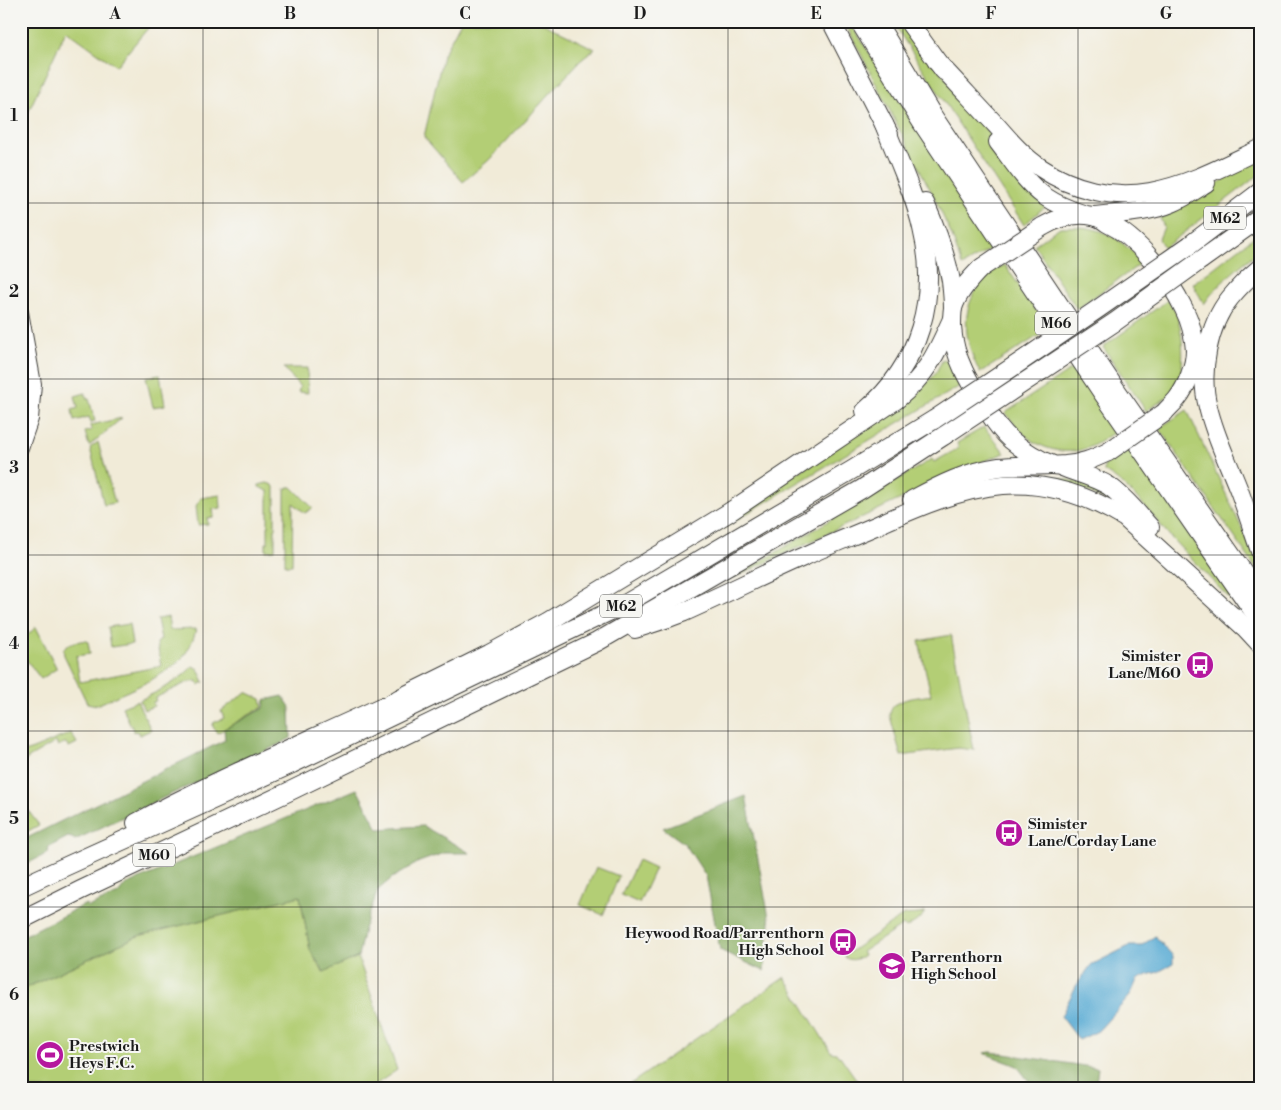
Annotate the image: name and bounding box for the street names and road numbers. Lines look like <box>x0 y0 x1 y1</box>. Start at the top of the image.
road number: M62 <box>1204 207 1246 230</box>
road number: M66 <box>1035 312 1077 334</box>
road number: M62 <box>600 594 642 618</box>
road number: M60 <box>133 844 175 866</box>

